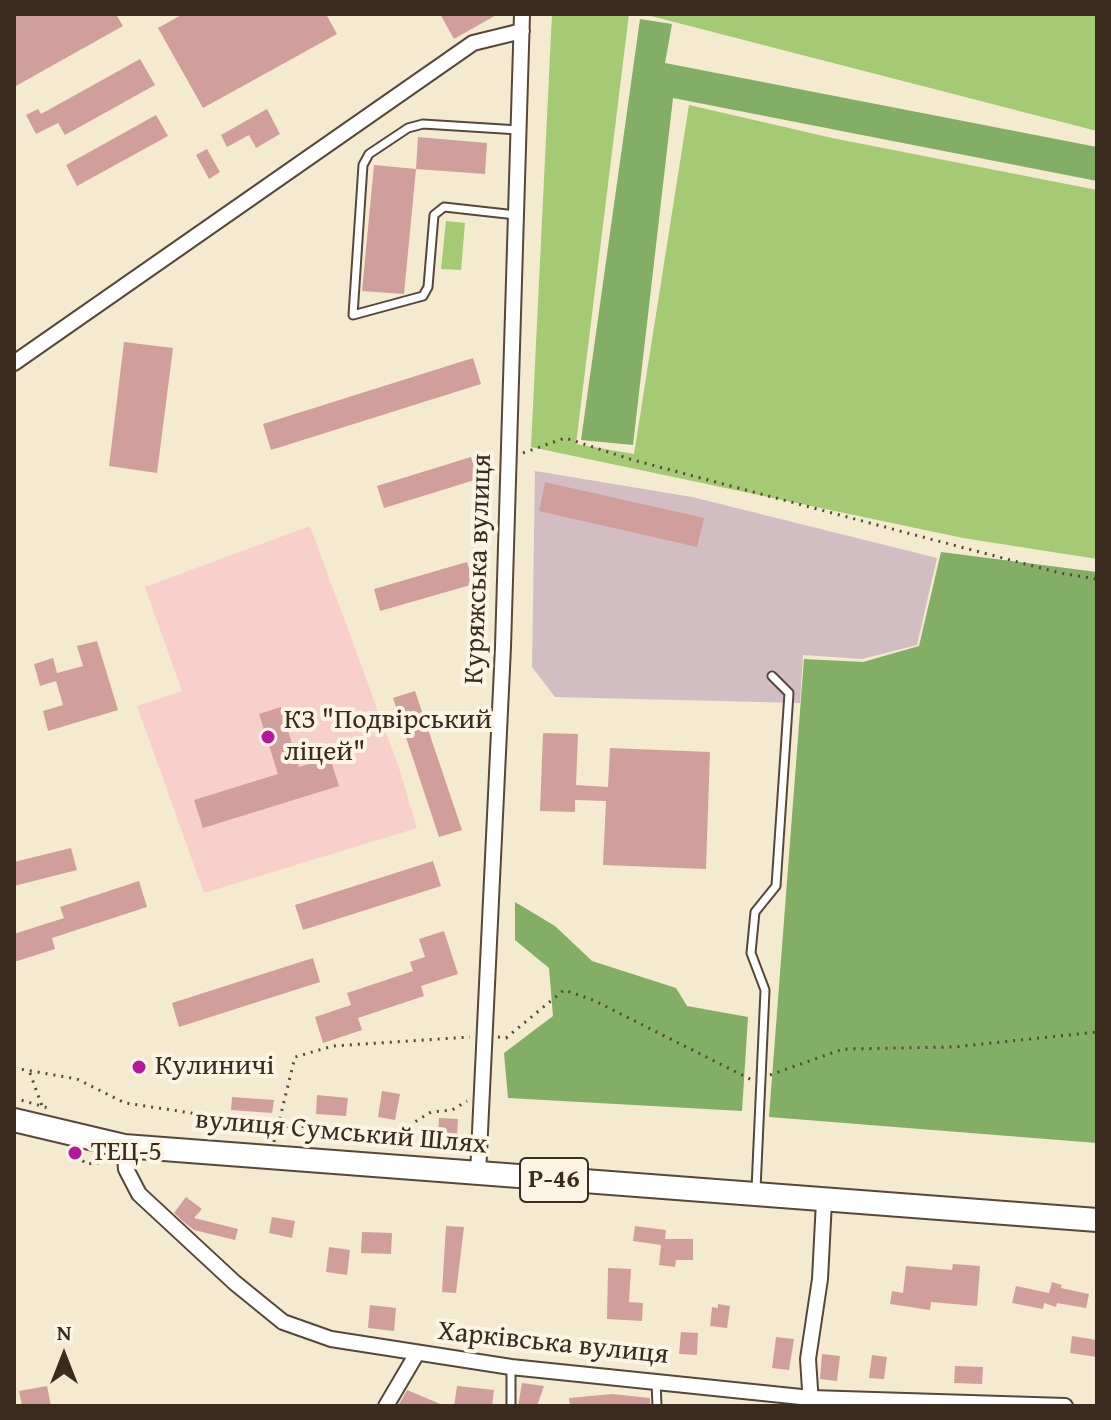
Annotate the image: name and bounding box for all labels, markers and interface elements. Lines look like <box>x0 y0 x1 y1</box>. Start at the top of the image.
street label: Куряжська вулиця <box>458 453 500 685</box>
place label: КЗ "Подвірський ліцей" <box>284 704 492 770</box>
marker: КЗ "Подвірський ліцей" <box>259 728 277 746</box>
place label: Кулиничі <box>155 1050 274 1084</box>
marker: Кулиничі <box>130 1058 148 1076</box>
street label: вулиця Сумський Шлях <box>194 1104 488 1162</box>
place label: ТЕЦ-5 <box>91 1136 162 1170</box>
marker: ТЕЦ-5 <box>66 1144 84 1162</box>
road number: Р-46 <box>520 1158 588 1202</box>
street label: Харківська вулиця <box>436 1315 670 1373</box>
north arrow <box>24 1316 104 1396</box>
text: N <box>57 1316 71 1348</box>

